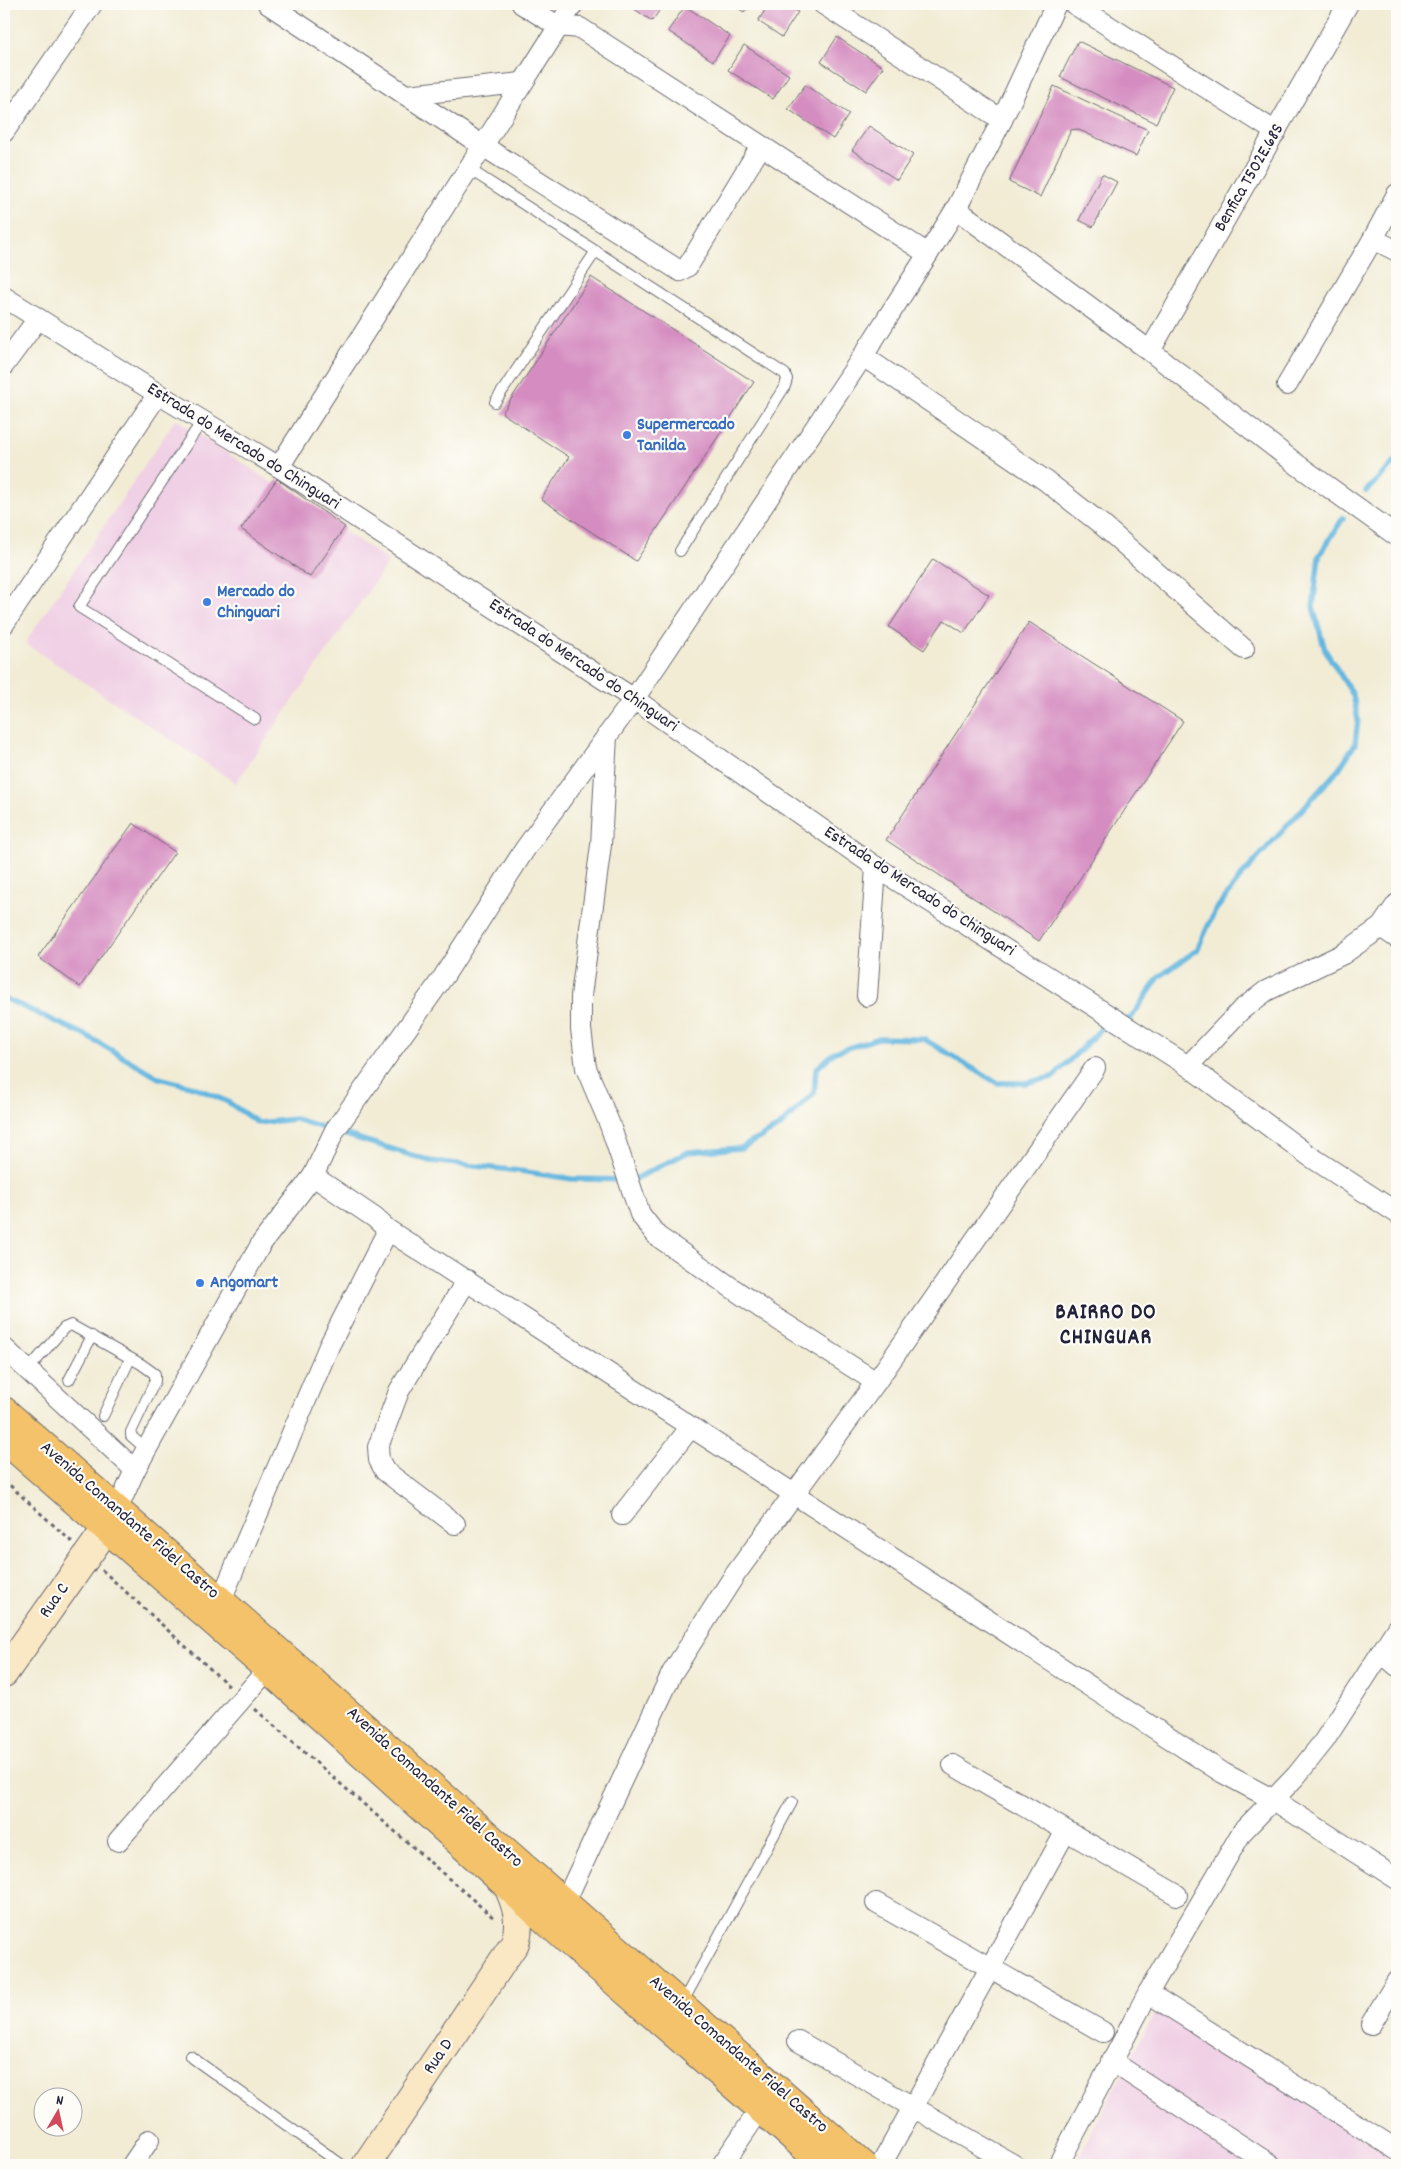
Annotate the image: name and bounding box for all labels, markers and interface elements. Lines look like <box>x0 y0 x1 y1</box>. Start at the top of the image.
street label: Benfica T502E.68S <box>1209 119 1291 237</box>
street label: Estrada do Mercado do Chinguari <box>141 377 345 517</box>
place label: Supermercado Tanilda <box>637 413 735 459</box>
marker: Supermercado Tanilda <box>621 429 633 441</box>
place label: Mercado do Chinguari <box>217 580 295 626</box>
street label: Estrada do Mercado do Chinguari <box>483 593 683 739</box>
marker: Mercado do Chinguari <box>201 596 213 608</box>
street label: Estrada do Mercado do Chinguari <box>818 821 1020 963</box>
place label: Angomart <box>210 1271 279 1296</box>
marker: Angomart <box>194 1277 206 1289</box>
district label: BAIRRO DO CHINGUAR <box>1055 1298 1157 1354</box>
street label: Avenida Comandante Fidel Castro <box>34 1436 224 1606</box>
street label: Rua C <box>34 1578 76 1624</box>
street label: Avenida Comandante Fidel Castro <box>340 1702 528 1874</box>
street label: Avenida Comandante Fidel Castro <box>643 1970 833 2140</box>
street label: Rua D <box>418 2034 460 2080</box>
north arrow <box>32 2086 82 2136</box>
text: N <box>55 2091 65 2112</box>

